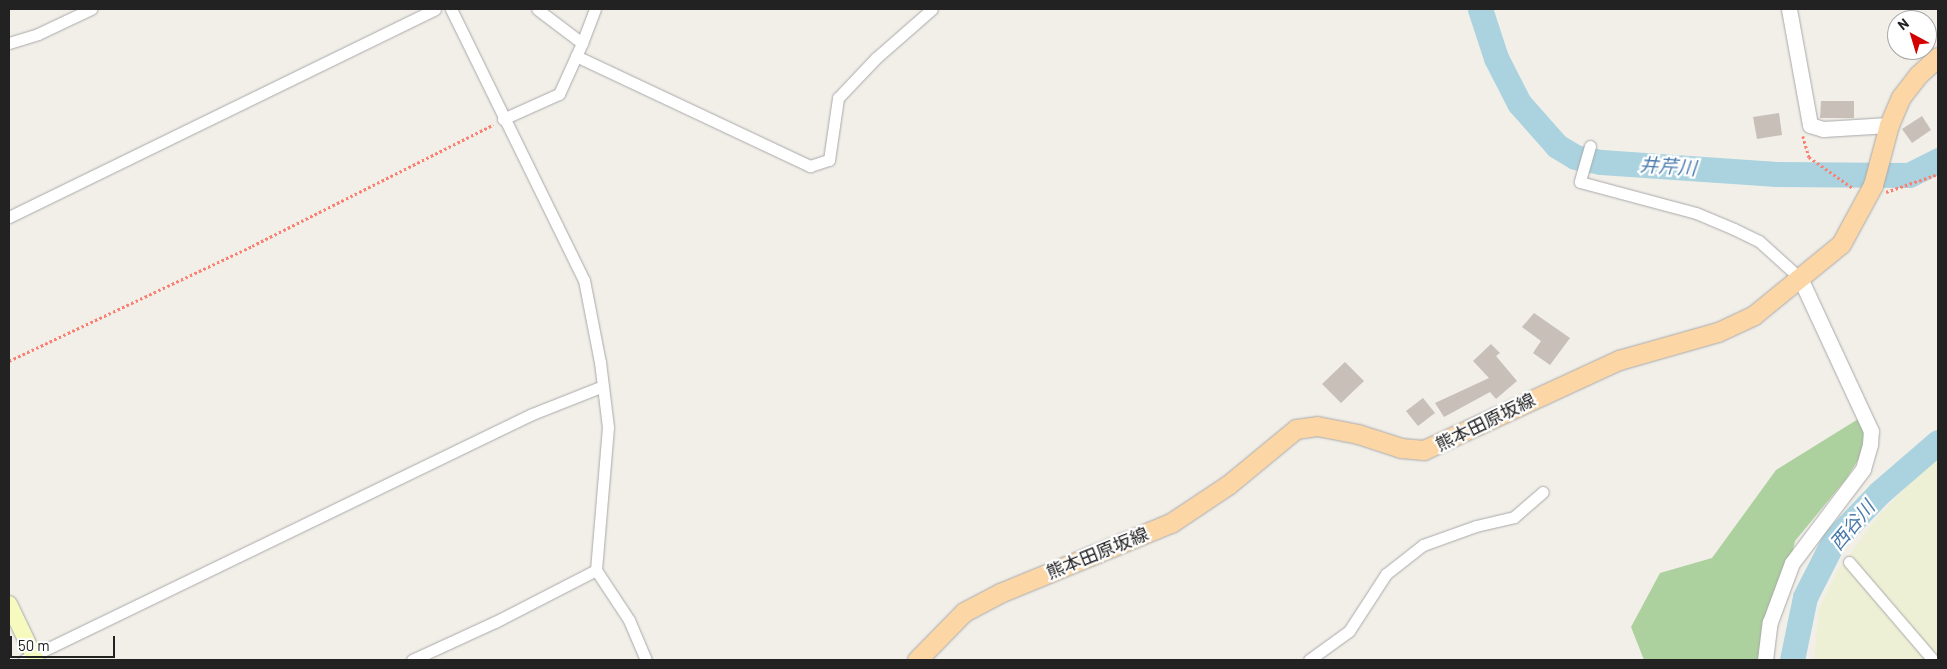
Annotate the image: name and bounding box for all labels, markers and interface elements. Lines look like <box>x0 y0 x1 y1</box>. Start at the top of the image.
north arrow <box>1887 10 1937 60</box>
text: N <box>1894 14 1912 33</box>
water label: 井芹川 <box>1639 153 1697 179</box>
street label: 熊本田原坂線 <box>1432 389 1538 455</box>
water label: 西谷川 <box>1825 496 1879 554</box>
street label: 熊本田原坂線 <box>1043 523 1151 583</box>
scale bar <box>12 626 118 658</box>
text: 50 m <box>18 636 50 654</box>

